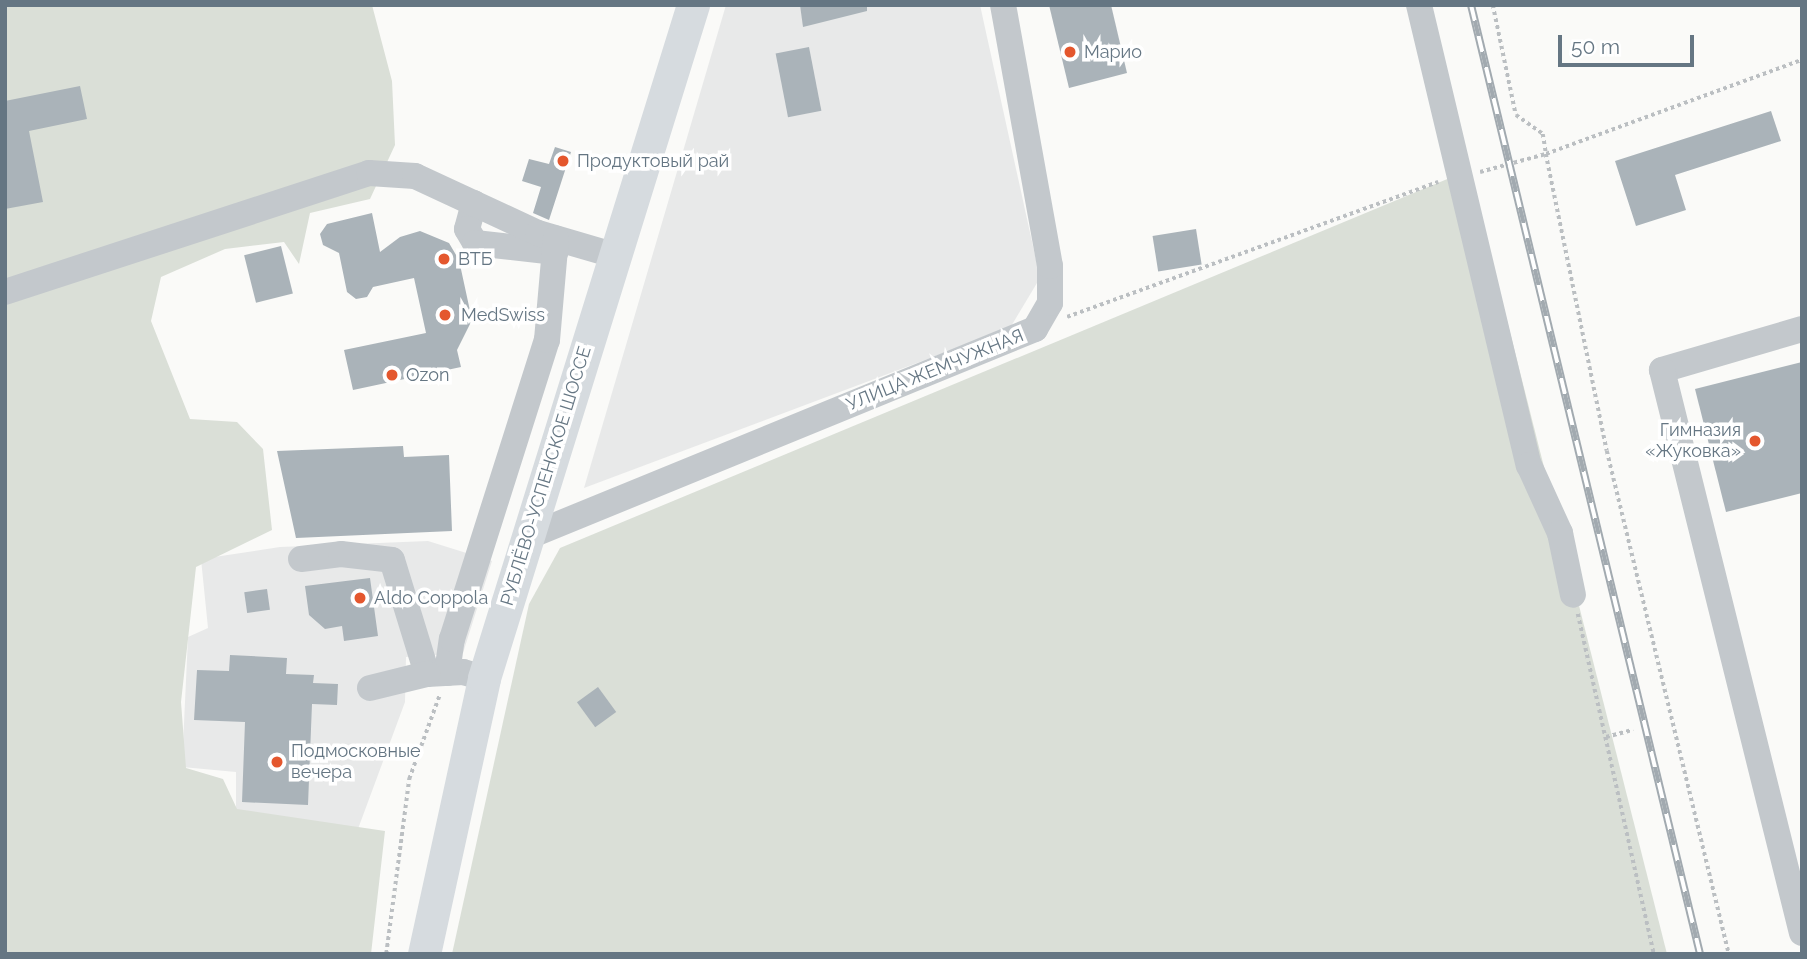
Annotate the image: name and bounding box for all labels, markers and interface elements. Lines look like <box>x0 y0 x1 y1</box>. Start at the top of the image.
scale bar <box>1562 21 1699 65</box>
text: 50 m <box>1571 34 1620 59</box>
place label: Марио <box>1084 41 1142 63</box>
marker: Марио <box>1062 44 1078 60</box>
place label: Продуктовый рай <box>577 150 729 172</box>
marker: Продуктовый рай <box>555 153 571 169</box>
place label: ВТБ <box>458 248 493 270</box>
marker: ВТБ <box>436 251 452 267</box>
place label: MedSwiss <box>461 304 545 326</box>
marker: MedSwiss <box>435 305 455 325</box>
street label: УЛИЦА ЖЕМЧУЖНАЯ <box>843 324 1027 416</box>
street label: РУБЛЁВО-УСПЕНСКОЕ ШОССЕ <box>496 344 596 608</box>
place label: Ozon <box>406 364 449 386</box>
marker: Ozon <box>384 367 400 383</box>
place label: Гимназия «Жуковка» <box>1645 420 1741 462</box>
marker: Гимназия «Жуковка» <box>1747 433 1763 449</box>
place label: Aldo Coppola <box>374 587 488 609</box>
marker: Aldo Coppola <box>352 590 368 606</box>
place label: Подмосковные вечера <box>291 741 421 784</box>
marker: Подмосковные вечера <box>269 754 285 770</box>

